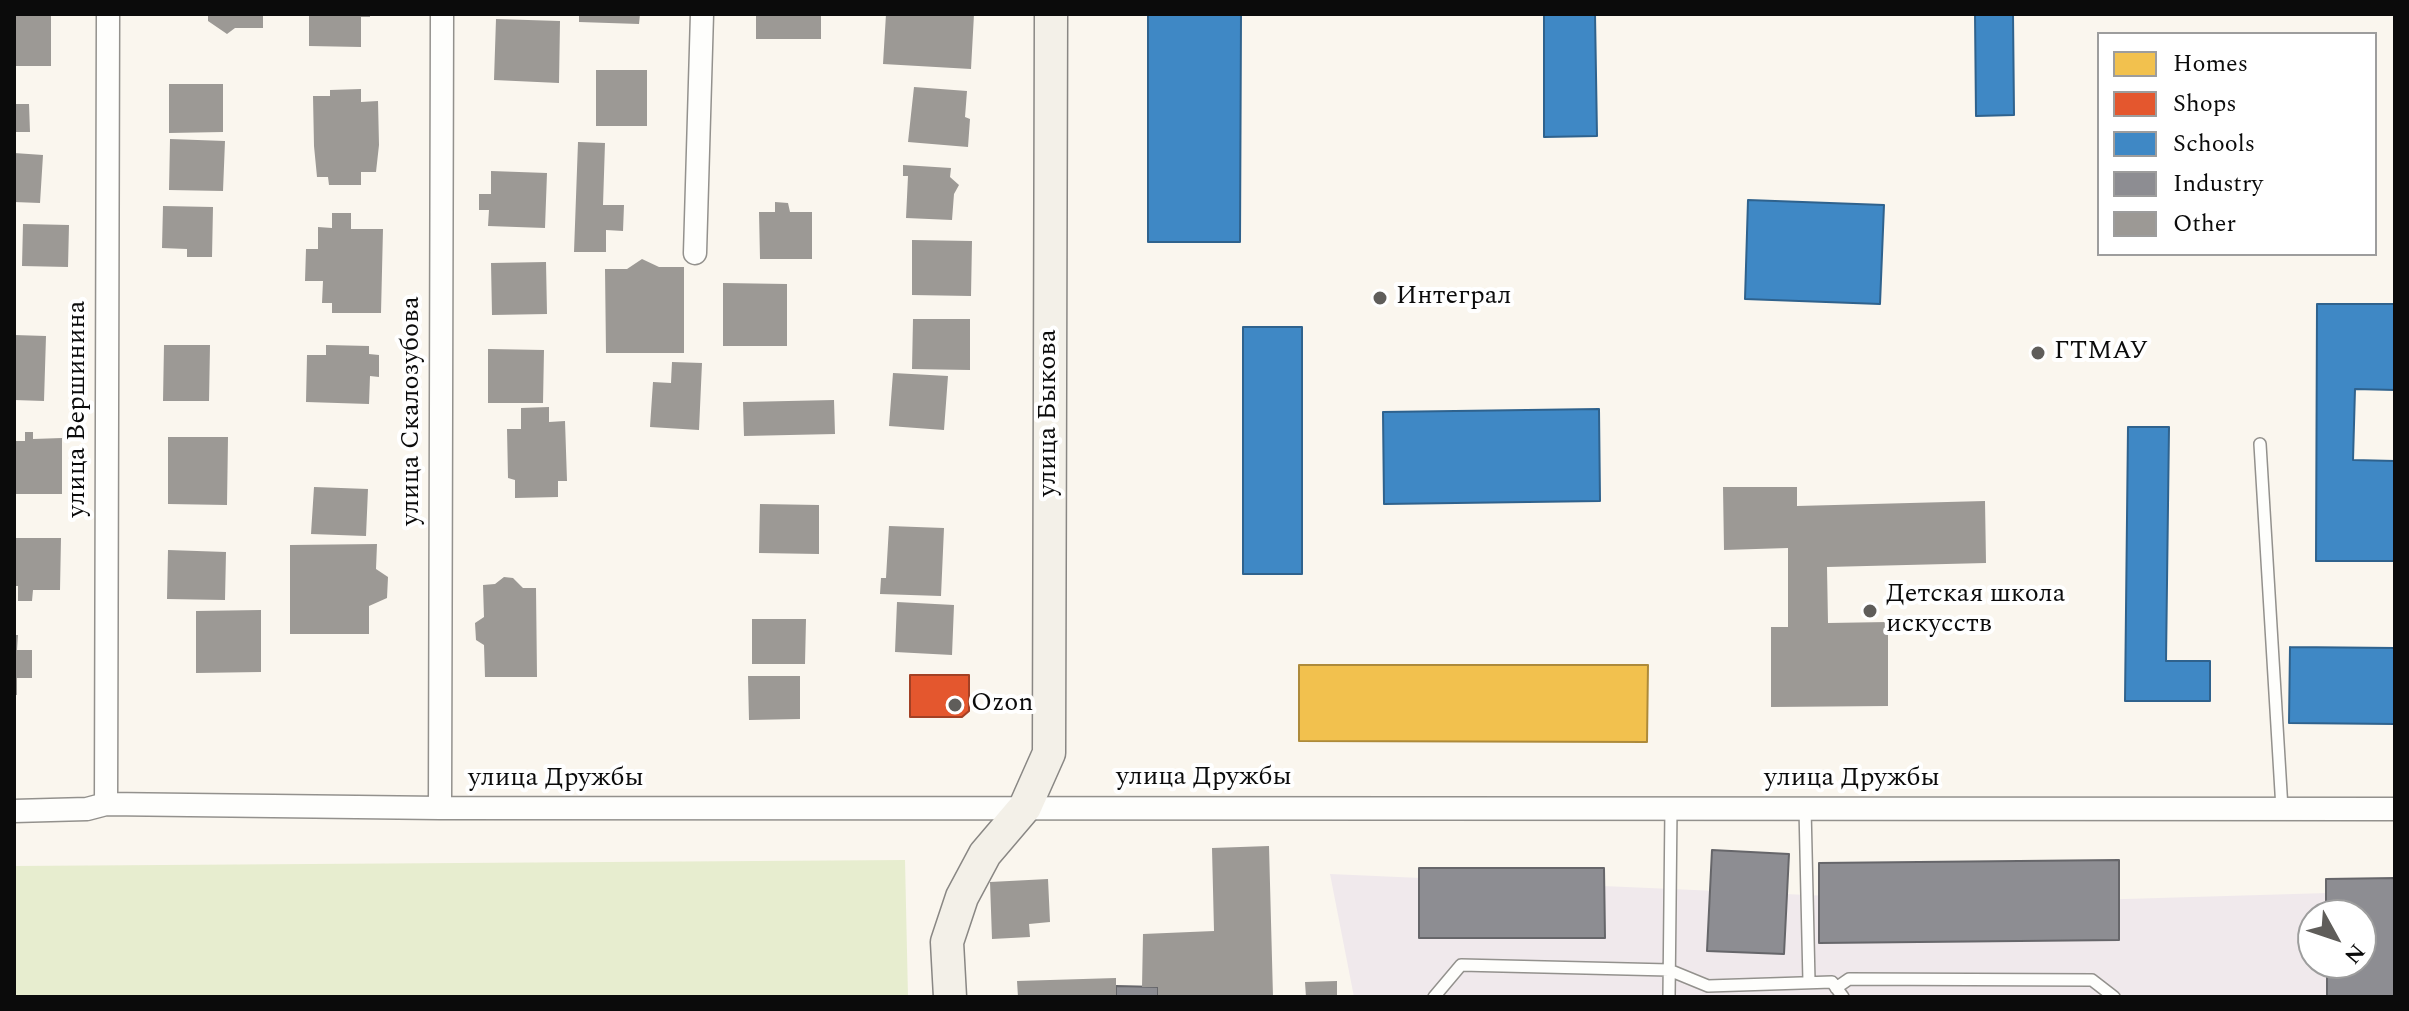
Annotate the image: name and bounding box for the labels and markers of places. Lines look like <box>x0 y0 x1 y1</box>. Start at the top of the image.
place label: Интеграл <box>1396 282 1511 314</box>
marker: Интеграл <box>1371 289 1389 307</box>
place label: ГТМАУ <box>2054 337 2148 369</box>
marker: ГТМАУ <box>2029 344 2047 362</box>
place label: Детская школа искусств <box>1886 580 2065 642</box>
marker: Детская школа искусств <box>1861 602 1879 620</box>
place label: Ozon <box>971 689 1033 721</box>
marker: Ozon <box>946 696 964 714</box>

